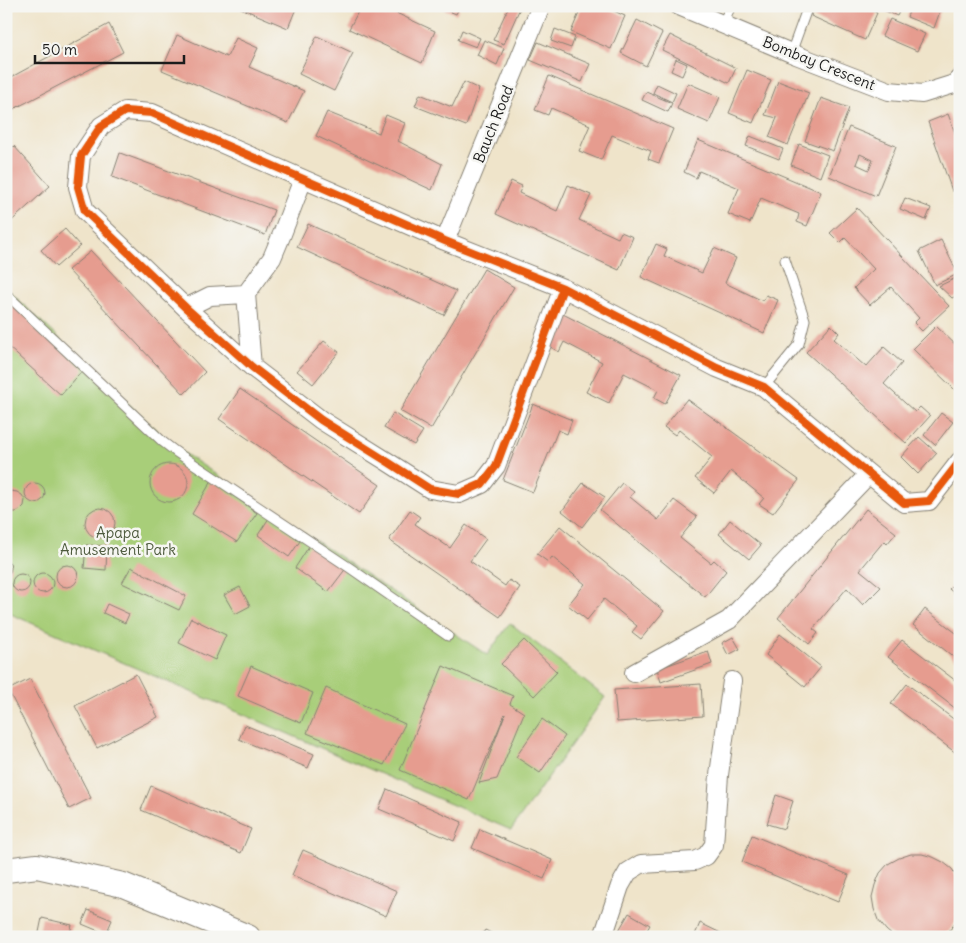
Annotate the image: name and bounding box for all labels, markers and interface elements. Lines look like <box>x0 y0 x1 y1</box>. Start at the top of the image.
scale bar <box>35 32 184 64</box>
street label: Bombay Crescent <box>760 32 878 94</box>
text: 50 m <box>42 40 77 59</box>
street label: Bauch Road <box>469 82 517 166</box>
park label: Apapa Amusement Park <box>60 523 176 559</box>

